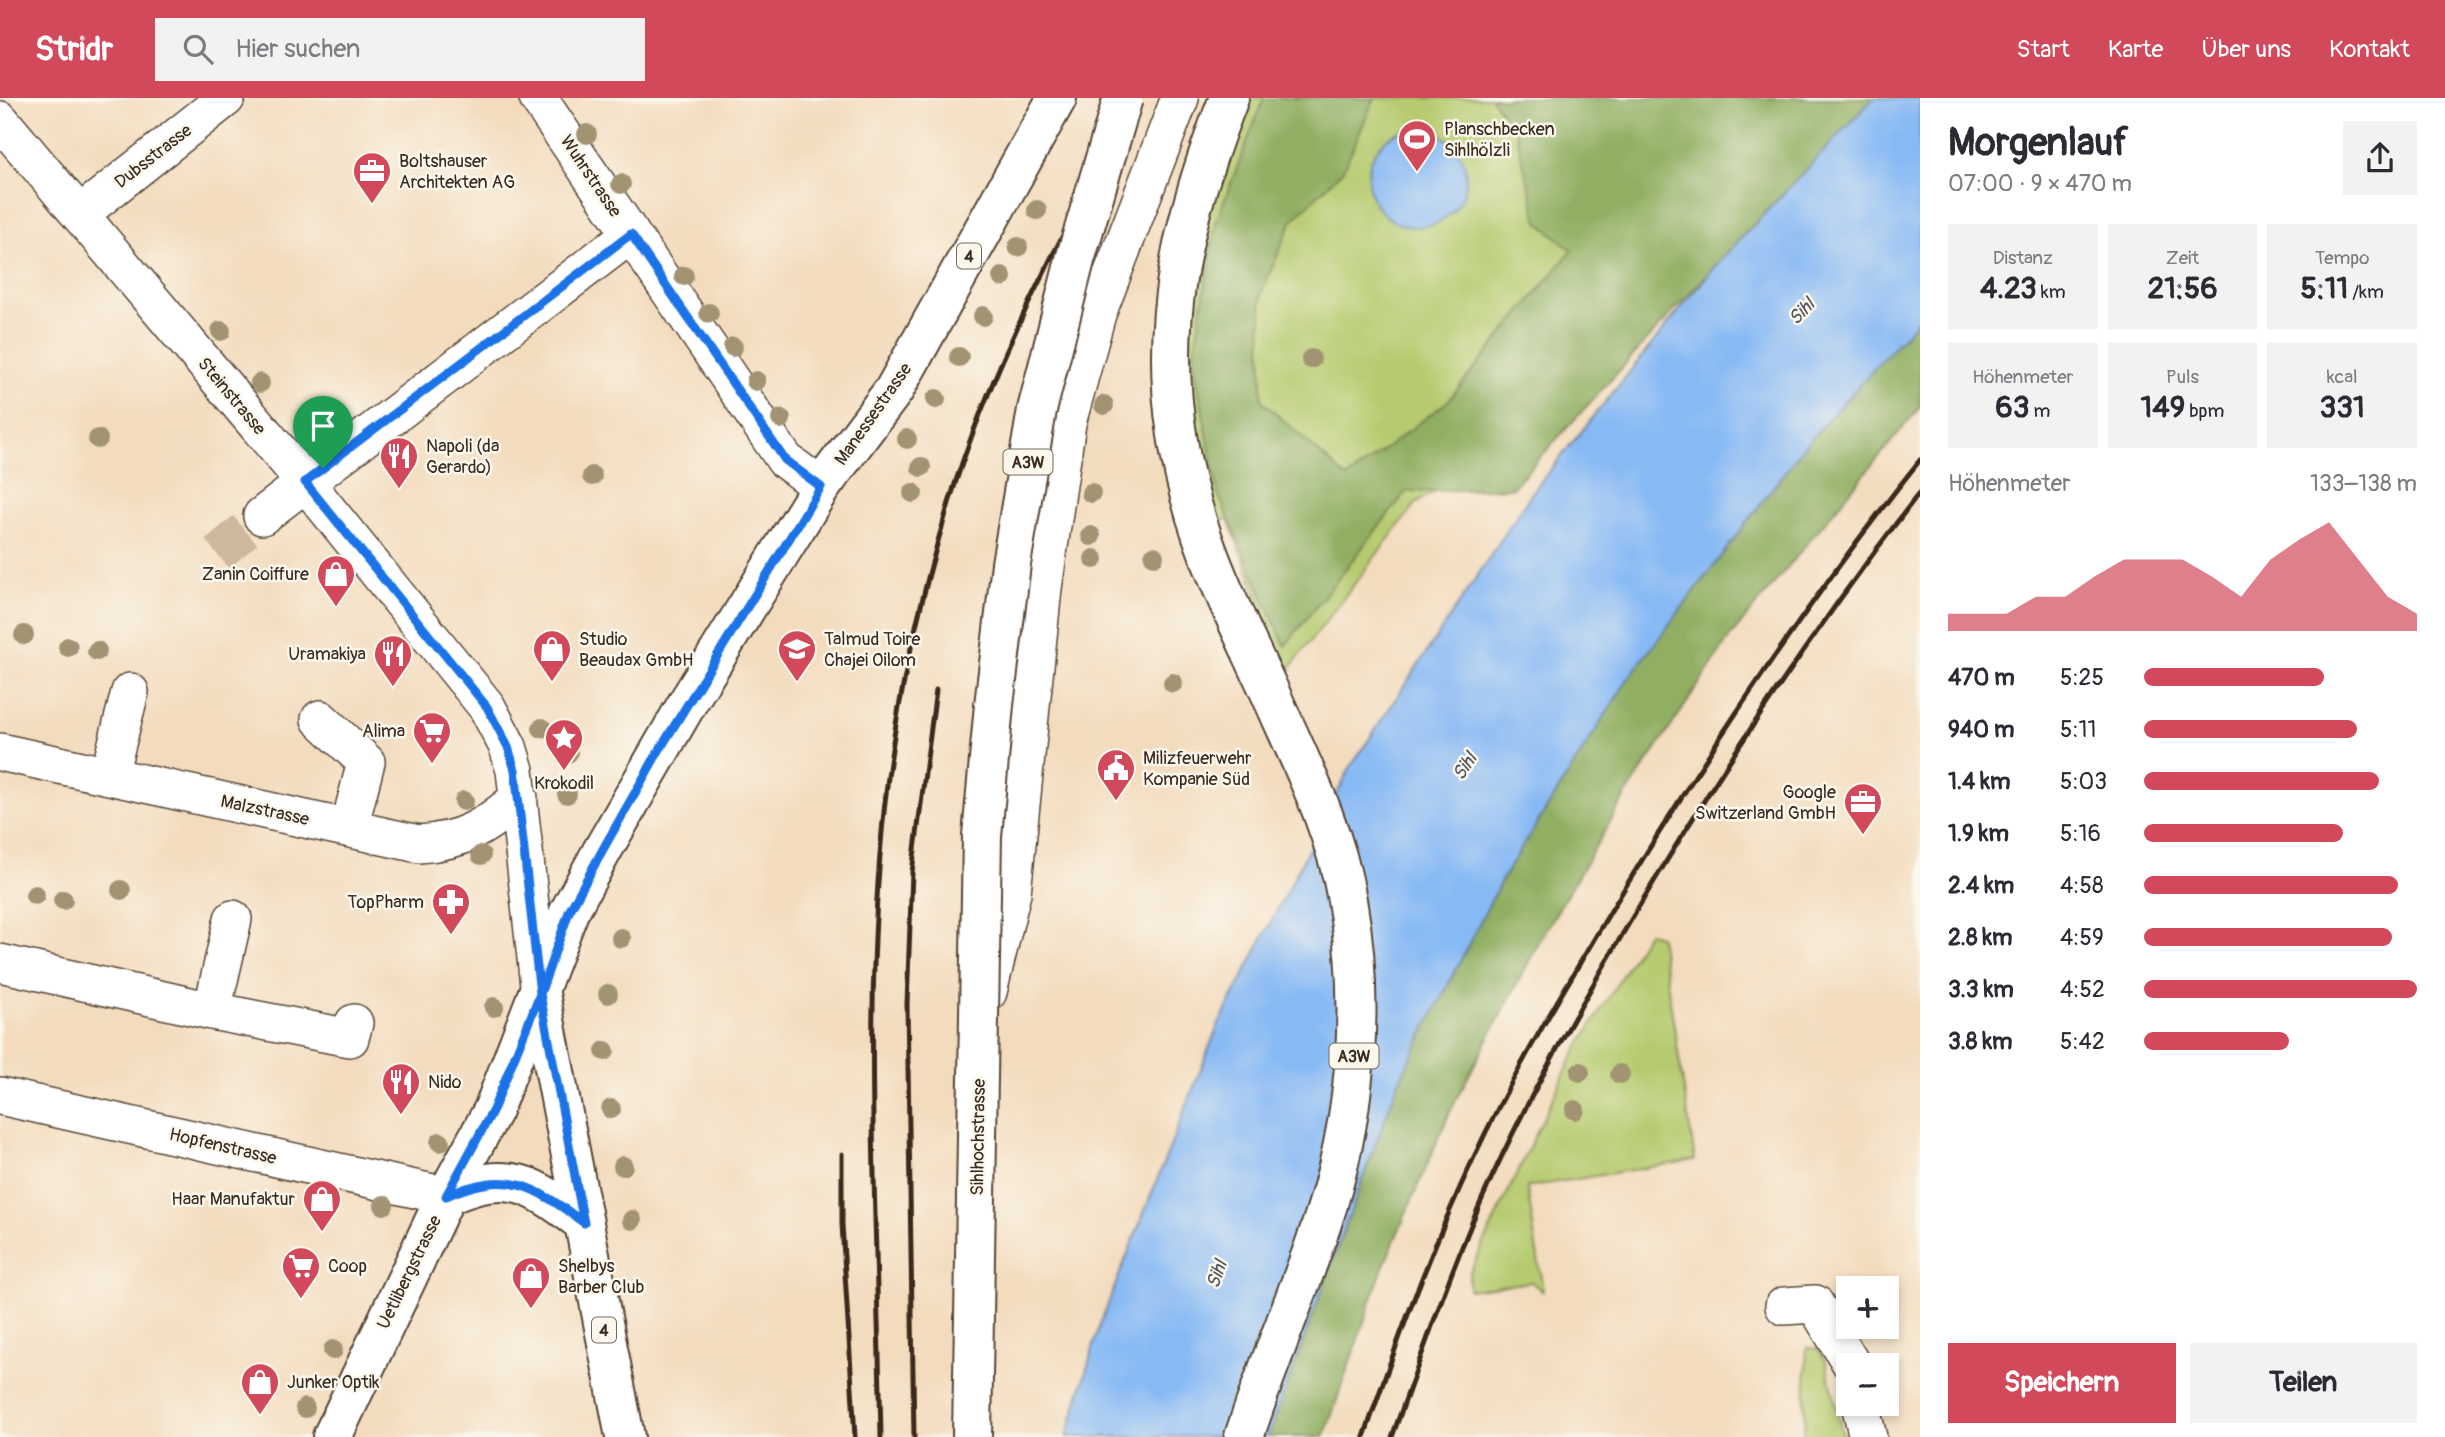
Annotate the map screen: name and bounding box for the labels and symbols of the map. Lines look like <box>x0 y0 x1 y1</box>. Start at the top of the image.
sports icon: Planschbecken Sihlhölzli <box>1396 118 1438 173</box>
place label: Planschbecken Sihlhölzli <box>1444 118 1555 162</box>
street label: Dubsstrasse <box>110 119 197 194</box>
street label: Wuhrstrasse <box>555 131 627 222</box>
office icon: Boltshauser Architekten AG <box>351 150 393 205</box>
place label: Boltshauser Architekten AG <box>399 150 515 194</box>
road number: 4 <box>957 244 981 268</box>
water label: Sihl <box>1783 292 1822 330</box>
street label: Steinstrasse <box>192 353 271 440</box>
street label: Manessestrasse <box>830 358 917 470</box>
pin <box>293 396 353 468</box>
restaurant icon: Napoli (da Gerardo) <box>378 435 420 490</box>
place label: Napoli (da Gerardo) <box>426 435 499 479</box>
road number: A3W <box>1004 450 1052 474</box>
shop icon: Zanin Coiffure <box>315 553 357 608</box>
place label: Zanin Coiffure <box>202 563 309 586</box>
shop icon: Studio Beaudax GmbH <box>531 628 573 683</box>
place label: Studio Beaudax GmbH <box>579 628 693 672</box>
school or university icon: Talmud Toire Chajei Oilom <box>776 628 818 683</box>
place label: Talmud Toire Chajei Oilom <box>824 628 920 672</box>
restaurant icon: Uramakiya <box>372 633 414 688</box>
place label: Uramakiya <box>288 643 366 666</box>
supermarket icon: Alima <box>411 710 453 765</box>
place icon: Krokodil <box>543 717 585 772</box>
place label: Alima <box>362 720 405 743</box>
water label: Sihl <box>1447 746 1484 785</box>
public building icon: Milizfeuerwehr Kompanie Süd <box>1095 747 1137 802</box>
place label: Milizfeuerwehr Kompanie Süd <box>1143 747 1252 791</box>
place label: Krokodil <box>534 772 594 795</box>
place label: Google Switzerland GmbH <box>1695 781 1836 825</box>
office icon: Google Switzerland GmbH <box>1842 781 1884 836</box>
street label: Malzstrasse <box>218 790 311 831</box>
pharmacy icon: TopPharm <box>430 881 472 936</box>
place label: TopPharm <box>347 891 424 914</box>
road number: A3W <box>1330 1044 1378 1068</box>
restaurant icon: Nido <box>380 1061 422 1116</box>
place label: Nido <box>428 1071 462 1094</box>
street label: Sihlhochstrasse <box>966 1078 991 1196</box>
street label: Hopfenstrasse <box>167 1123 279 1170</box>
shop icon: Haar Manufaktur <box>301 1178 343 1233</box>
place label: Haar Manufaktur <box>171 1188 296 1211</box>
street label: Uetlibergstrasse <box>372 1211 447 1333</box>
supermarket icon: Coop <box>280 1245 322 1300</box>
place label: Coop <box>328 1255 367 1278</box>
shop icon: Shelbys Barber Club <box>510 1255 552 1310</box>
place label: Shelbys Barber Club <box>558 1255 644 1299</box>
water label: Sihl <box>1201 1255 1234 1291</box>
road number: 4 <box>592 1318 616 1342</box>
shop icon: Junker Optik <box>239 1361 281 1416</box>
place label: Junker Optik <box>287 1371 380 1394</box>

